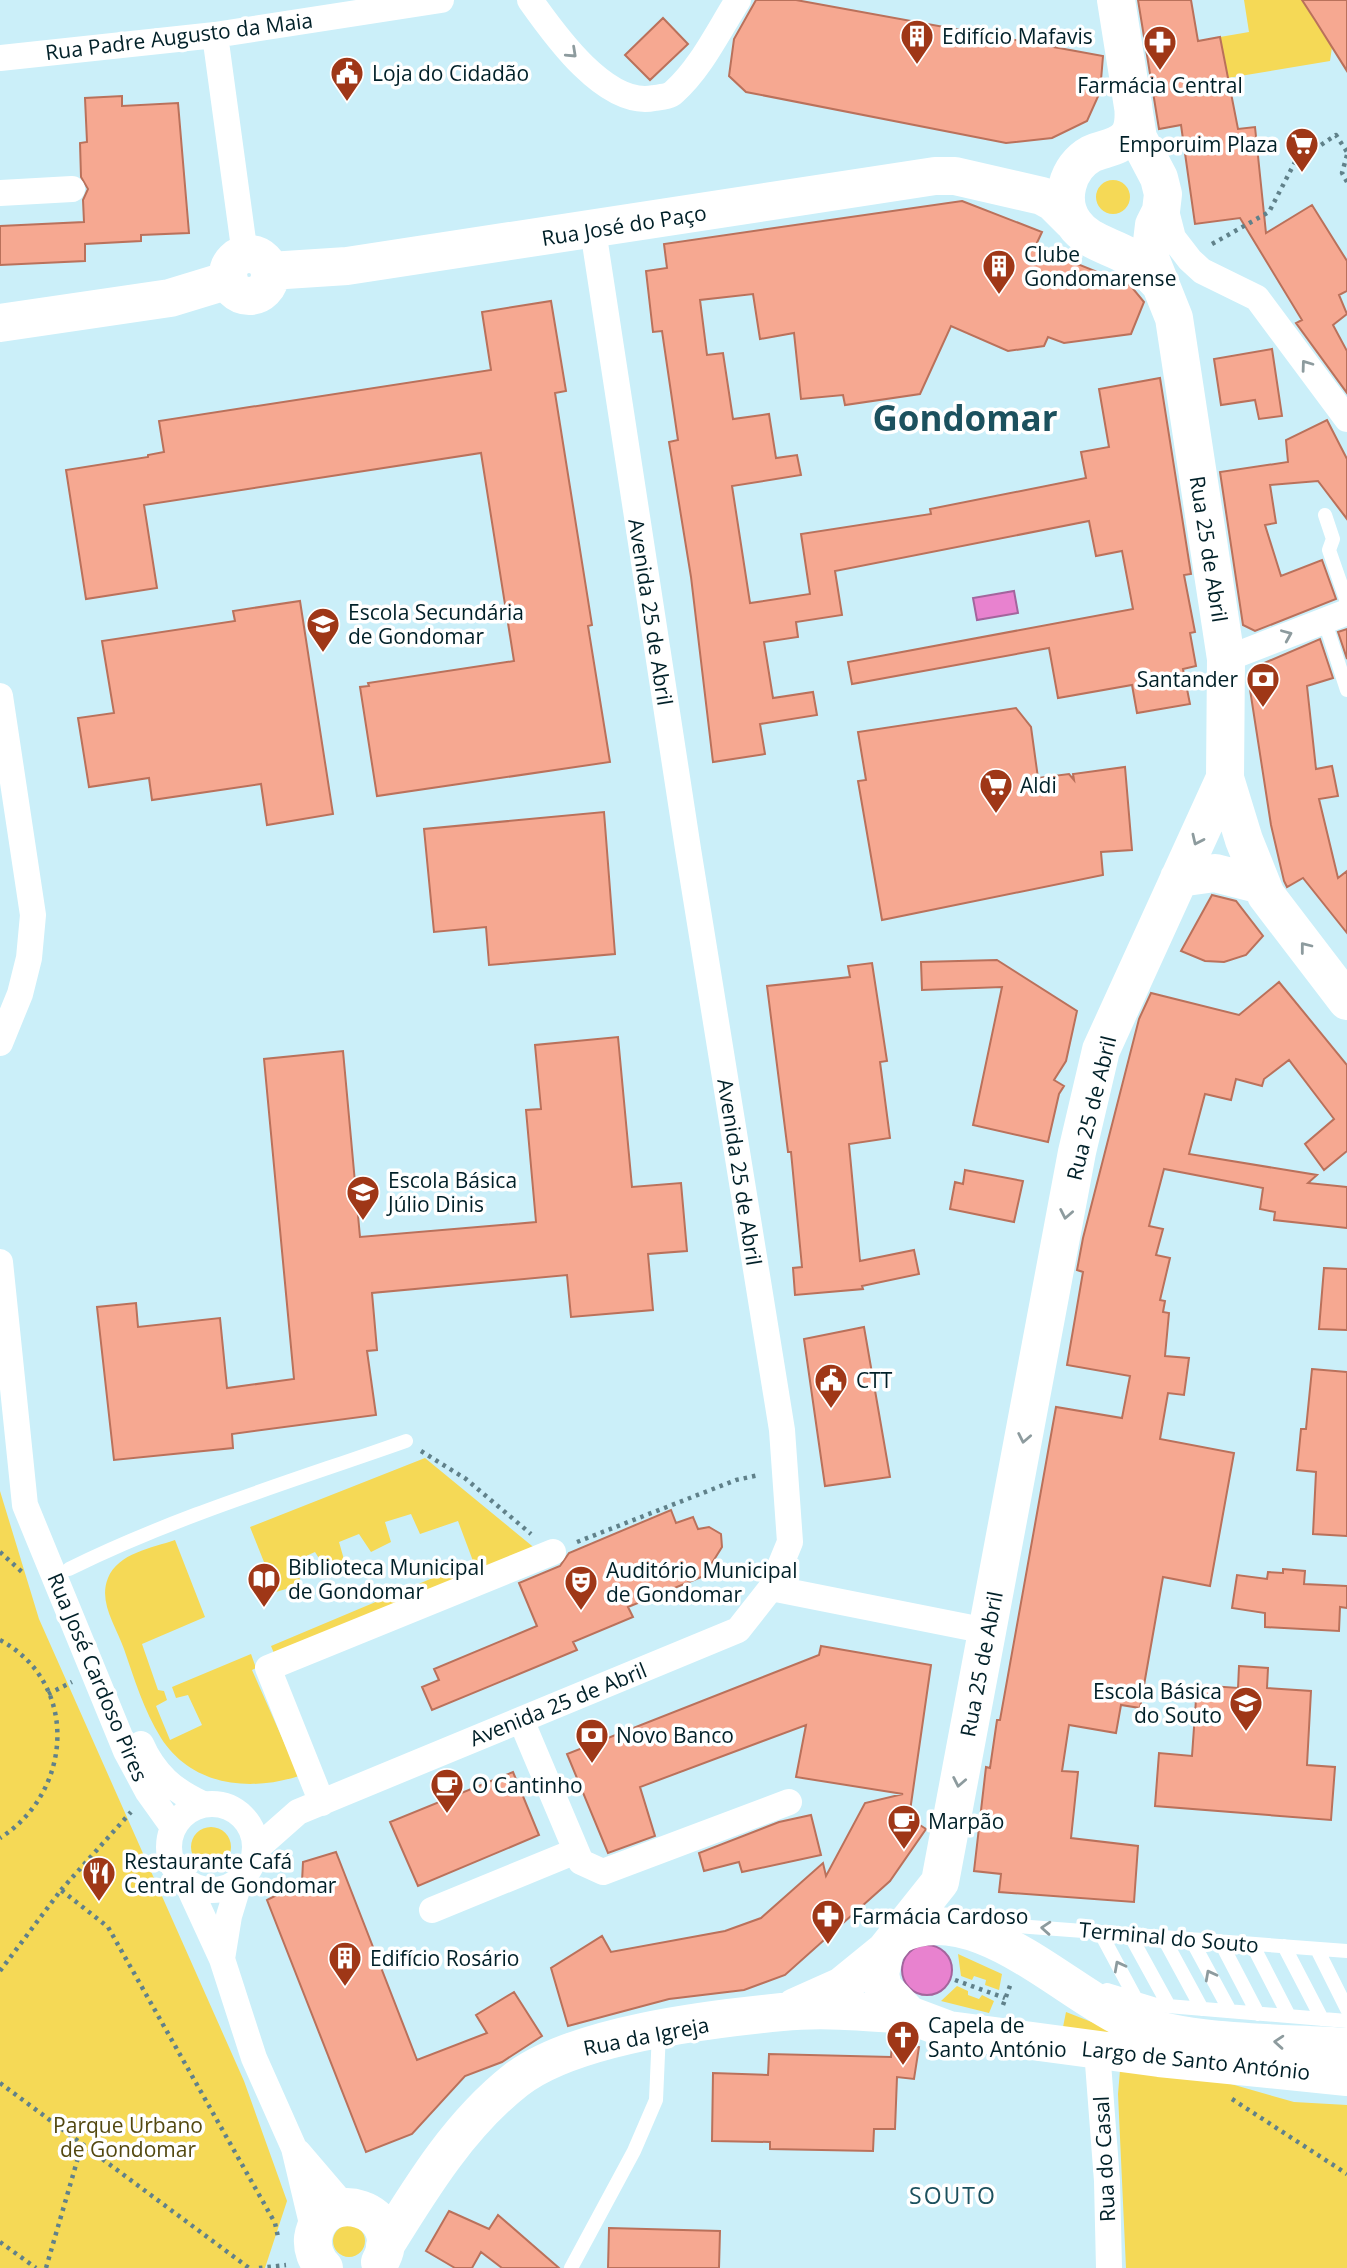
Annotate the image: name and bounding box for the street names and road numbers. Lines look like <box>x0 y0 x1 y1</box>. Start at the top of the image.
street label: Rua Padre Augusto da Maia <box>44 6 314 66</box>
street label: Rua José do Paço <box>540 198 708 252</box>
street label: Rua 25 de Abril <box>1184 474 1234 624</box>
street label: Avenida 25 de Abril <box>622 517 680 707</box>
street label: Rua 25 de Abril <box>1060 1033 1122 1183</box>
street label: Avenida 25 de Abril <box>711 1077 769 1267</box>
street label: Rua José Cardoso Pires <box>41 1568 155 1786</box>
street label: Rua 25 de Abril <box>953 1589 1009 1739</box>
street label: Avenida 25 de Abril <box>465 1656 651 1752</box>
street label: Terminal do Souto <box>1078 1915 1260 1959</box>
street label: Rua da Igreja <box>581 2010 711 2062</box>
street label: Largo de Santo António <box>1080 2034 1312 2086</box>
street label: Rua do Casal <box>1087 2095 1121 2223</box>

